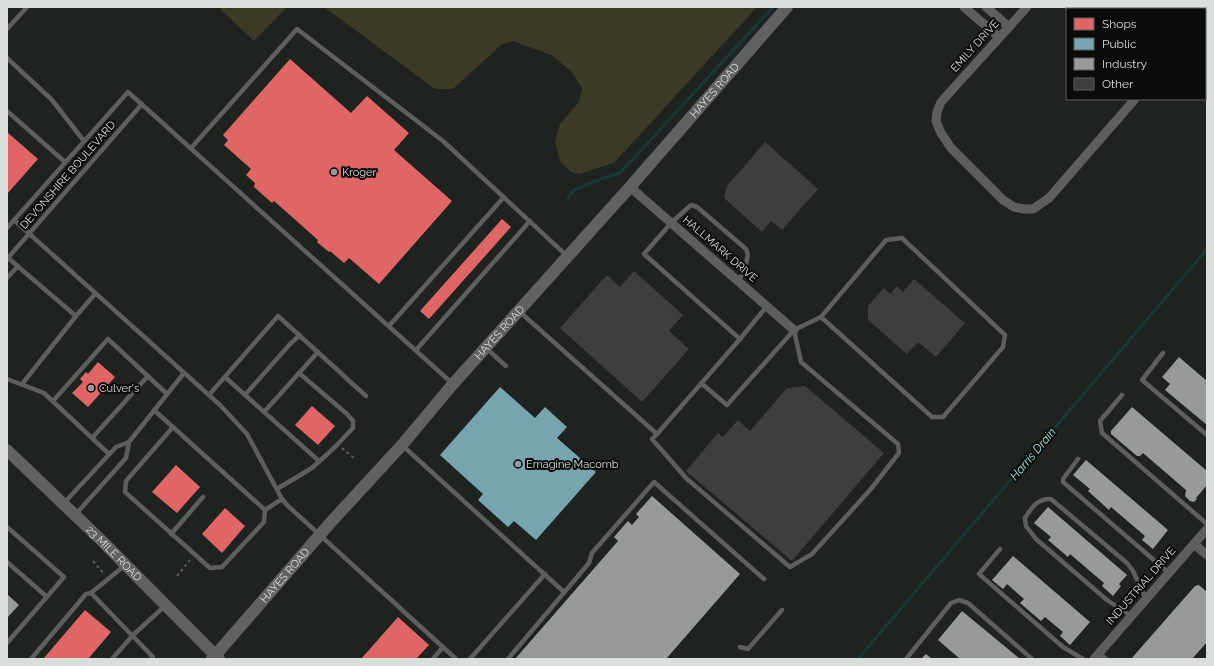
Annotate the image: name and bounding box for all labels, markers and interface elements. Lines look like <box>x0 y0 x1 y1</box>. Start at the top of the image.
legend <box>1066 8 1206 100</box>
street label: EMILY DRIVE <box>948 17 1002 75</box>
text: Shops <box>1102 17 1137 31</box>
text: Public <box>1102 37 1137 51</box>
text: Industry <box>1102 57 1148 71</box>
street label: HAYES ROAD <box>687 60 742 120</box>
text: Other <box>1102 77 1134 91</box>
street label: DEVONSHIRE BOULEVARD <box>17 118 119 232</box>
place label: Kroger <box>342 166 377 179</box>
marker: Kroger <box>329 167 339 177</box>
street label: HALLMARK DRIVE <box>680 213 760 285</box>
street label: HAYES ROAD <box>472 303 527 362</box>
place label: Culver's <box>99 382 139 395</box>
marker: Culver's <box>86 383 96 393</box>
water label: Harris Drain <box>1007 425 1059 483</box>
place label: Emagine Macomb <box>526 458 619 471</box>
marker: Emagine Macomb <box>513 459 523 469</box>
street label: 23 MILE ROAD <box>84 523 145 584</box>
street label: INDUSTRIAL DRIVE <box>1104 544 1179 628</box>
street label: HAYES ROAD <box>257 545 312 605</box>

